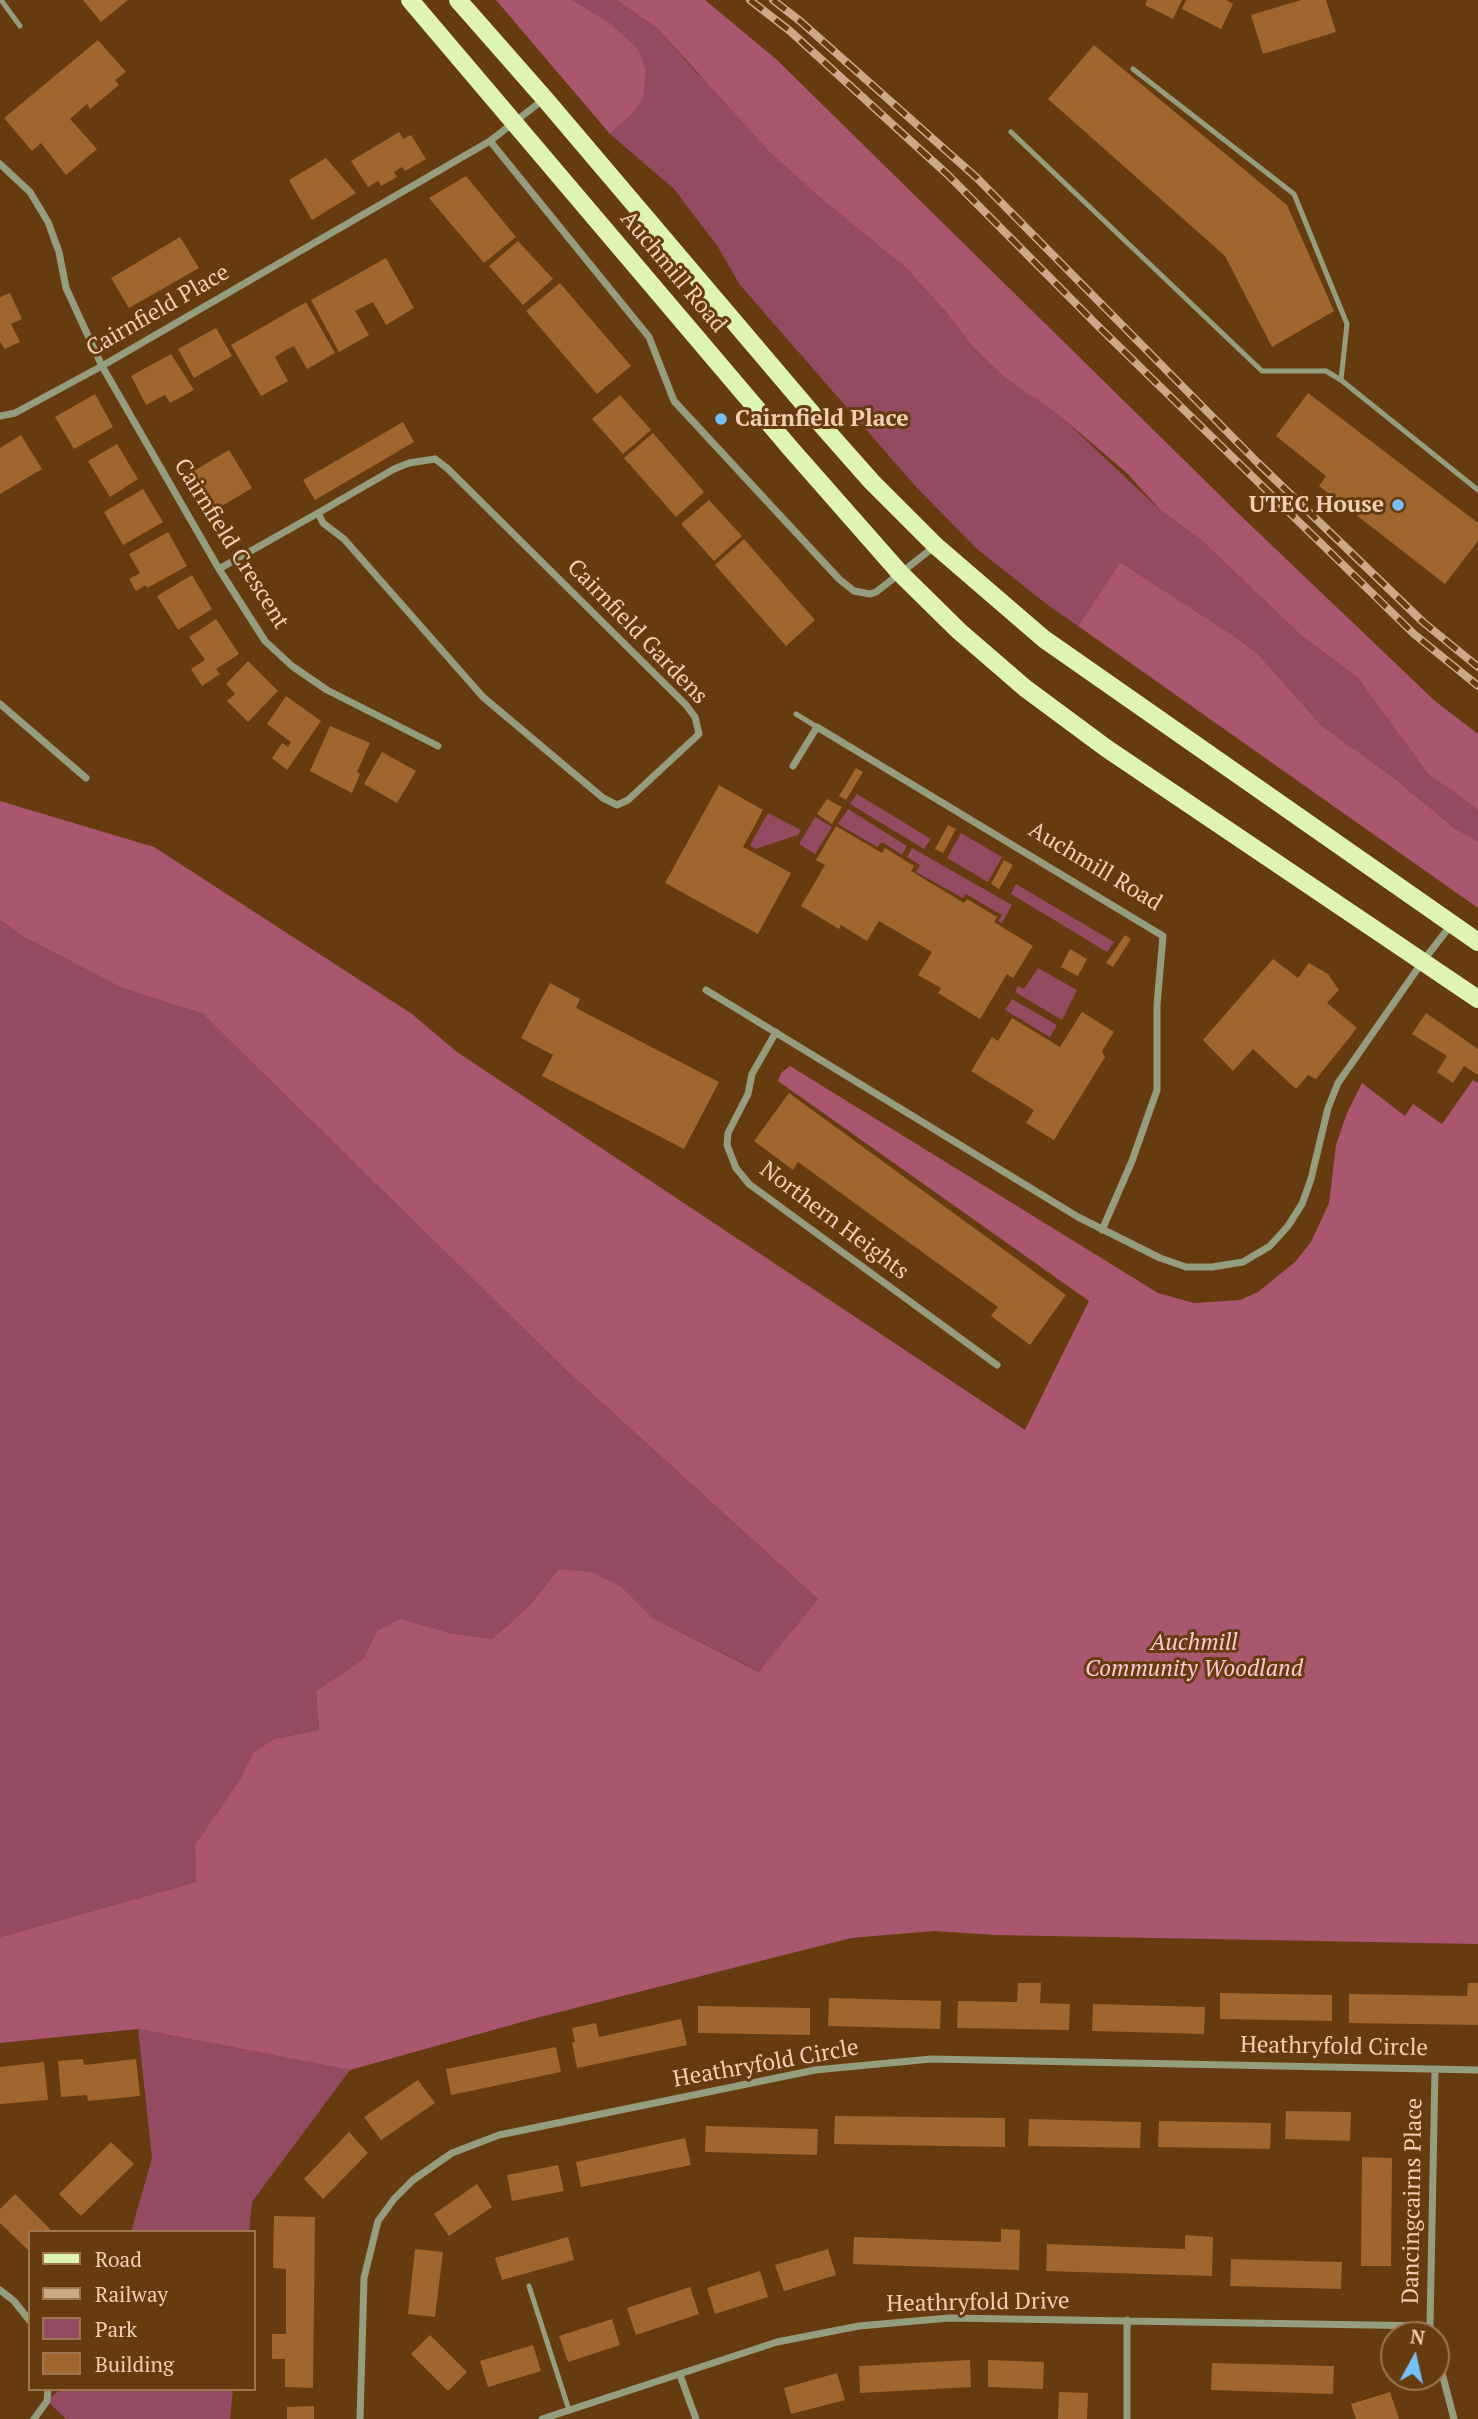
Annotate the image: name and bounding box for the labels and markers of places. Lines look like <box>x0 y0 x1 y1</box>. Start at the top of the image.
place label: Cairnfield Place <box>735 405 909 433</box>
marker: Cairnfield Place <box>713 411 729 427</box>
place label: UTEC House <box>1249 491 1384 519</box>
marker: UTEC House <box>1390 497 1406 513</box>

